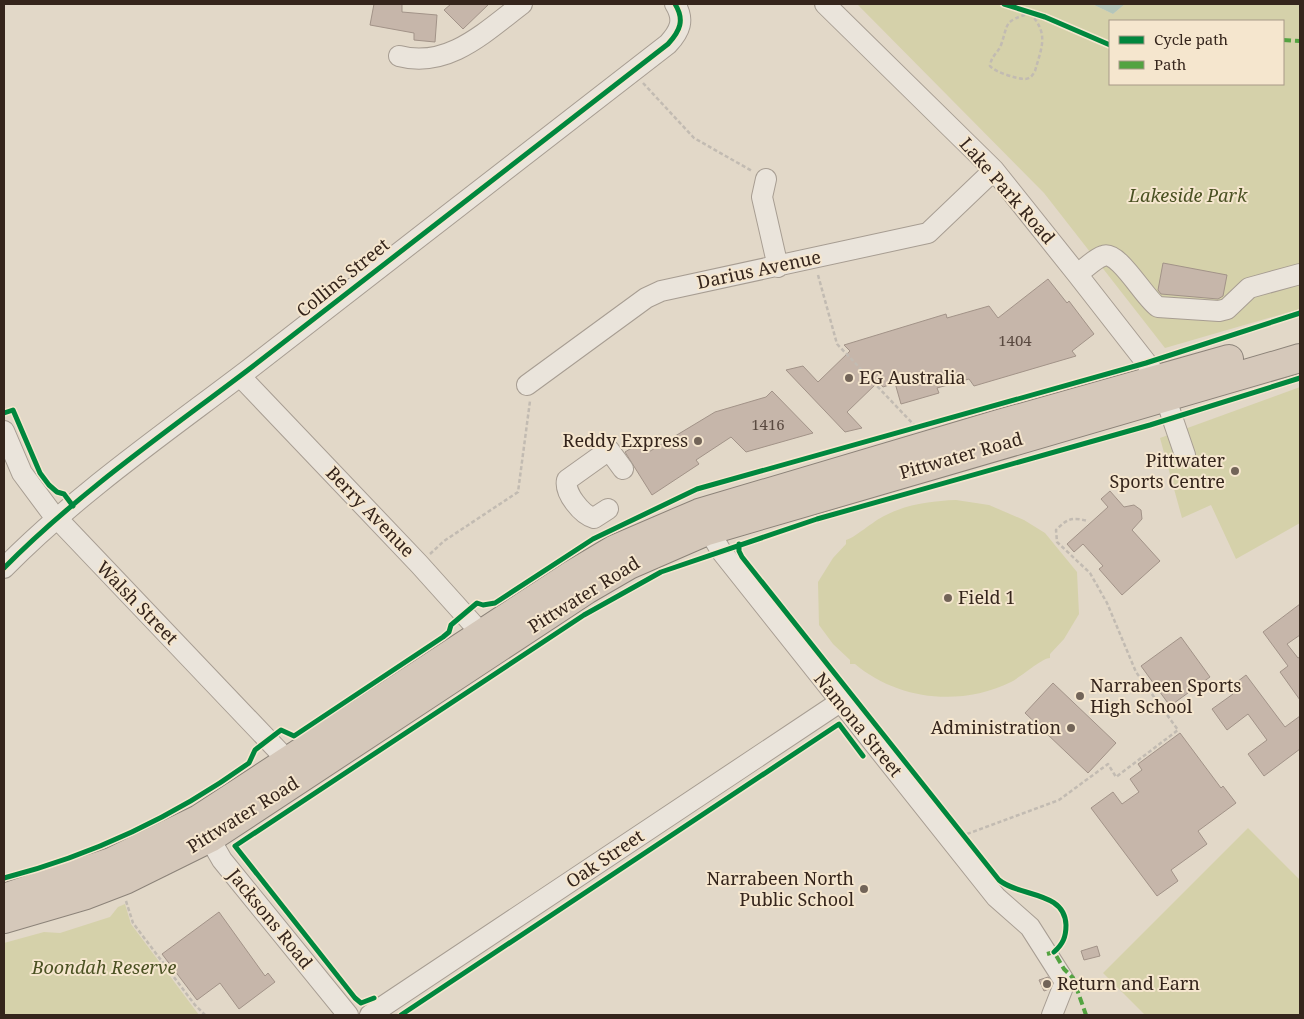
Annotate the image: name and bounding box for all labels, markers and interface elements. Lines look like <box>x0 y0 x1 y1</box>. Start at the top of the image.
legend <box>1109 20 1284 85</box>
text: Cycle path <box>1154 29 1229 49</box>
text: Path <box>1154 54 1187 74</box>
street label: Lake Park Road <box>955 132 1061 249</box>
park label: Lakeside Park <box>1128 183 1248 207</box>
street label: Collins Street <box>291 232 394 322</box>
street label: Darius Avenue <box>695 244 823 294</box>
house number: 1404 <box>998 330 1032 350</box>
place label: EG Australia <box>859 365 966 389</box>
marker: EG Australia <box>843 372 855 384</box>
house number: 1416 <box>751 414 785 434</box>
street label: Pittwater Road <box>896 426 1025 484</box>
place label: Reddy Express <box>563 428 688 452</box>
marker: Reddy Express <box>692 435 704 447</box>
place label: Pittwater Sports Centre <box>1109 448 1226 493</box>
street label: Berry Avenue <box>321 461 420 562</box>
marker: Pittwater Sports Centre <box>1229 465 1241 477</box>
street label: Pittwater Road <box>523 550 644 638</box>
street label: Walsh Street <box>92 555 184 649</box>
place label: Field 1 <box>958 585 1015 609</box>
marker: Field 1 <box>942 592 954 604</box>
street label: Namona Street <box>809 667 908 782</box>
place label: Narrabeen Sports High School <box>1090 673 1241 718</box>
marker: Narrabeen Sports High School <box>1074 690 1086 702</box>
place label: Administration <box>931 715 1061 739</box>
marker: Administration <box>1065 722 1077 734</box>
street label: Pittwater Road <box>182 770 303 858</box>
street label: Oak Street <box>561 823 648 893</box>
street label: Jacksons Road <box>222 863 319 973</box>
place label: Narrabeen North Public School <box>706 866 854 911</box>
marker: Narrabeen North Public School <box>858 883 870 895</box>
park label: Boondah Reserve <box>31 955 176 979</box>
place label: Return and Earn <box>1057 971 1200 995</box>
marker: Return and Earn <box>1041 978 1053 990</box>

